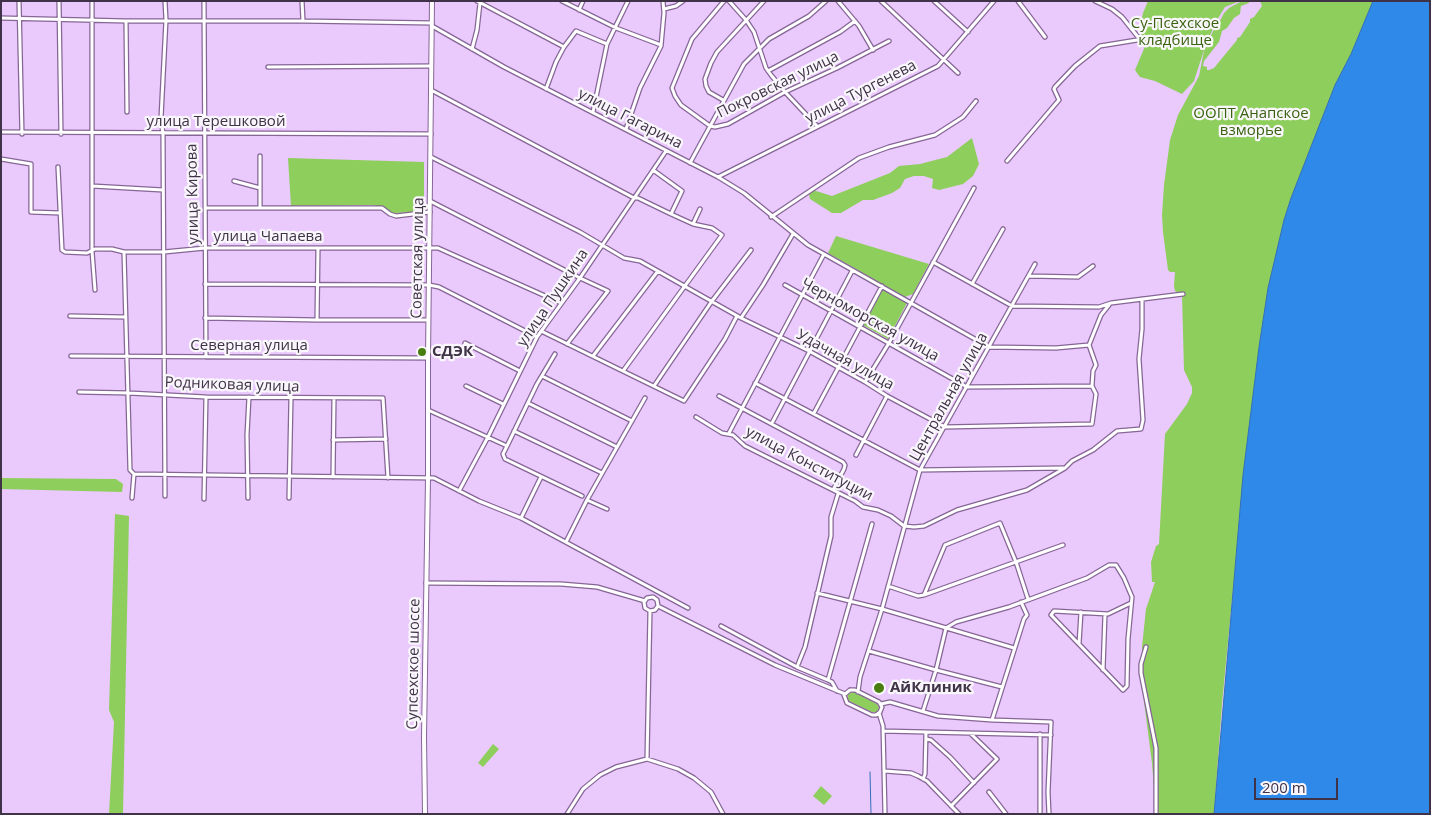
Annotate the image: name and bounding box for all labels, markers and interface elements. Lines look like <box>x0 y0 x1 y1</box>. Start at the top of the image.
park label: Су-Псехское кладбище <box>1131 15 1219 50</box>
street label: Покровская улица <box>714 48 842 122</box>
street label: улица Тургенева <box>803 56 919 128</box>
street label: улица Гагарина <box>575 85 685 153</box>
park label: ООПТ Анапское взморье <box>1193 105 1309 140</box>
street label: улица Терешковой <box>147 113 285 131</box>
street label: улица Кирова <box>183 143 203 245</box>
street label: Советская улица <box>408 197 428 319</box>
street label: улица Чапаева <box>214 228 322 246</box>
street label: улица Пушкина <box>514 246 592 350</box>
street label: Черноморская улица <box>798 275 942 365</box>
street label: Удачная улица <box>793 326 897 394</box>
street label: Центральная улица <box>906 330 992 464</box>
street label: Северная улица <box>190 337 308 355</box>
place label: СДЭК <box>432 343 473 361</box>
marker: СДЭК <box>416 346 428 358</box>
street label: Родниковая улица <box>164 374 300 396</box>
street label: улица Конституции <box>742 423 876 505</box>
street label: Супсехское шоссе <box>404 598 424 730</box>
place label: АйКлиник <box>890 679 972 697</box>
marker: АйКлиник <box>872 681 886 695</box>
scale bar <box>1256 768 1340 800</box>
text: 200 m <box>1262 777 1306 797</box>

